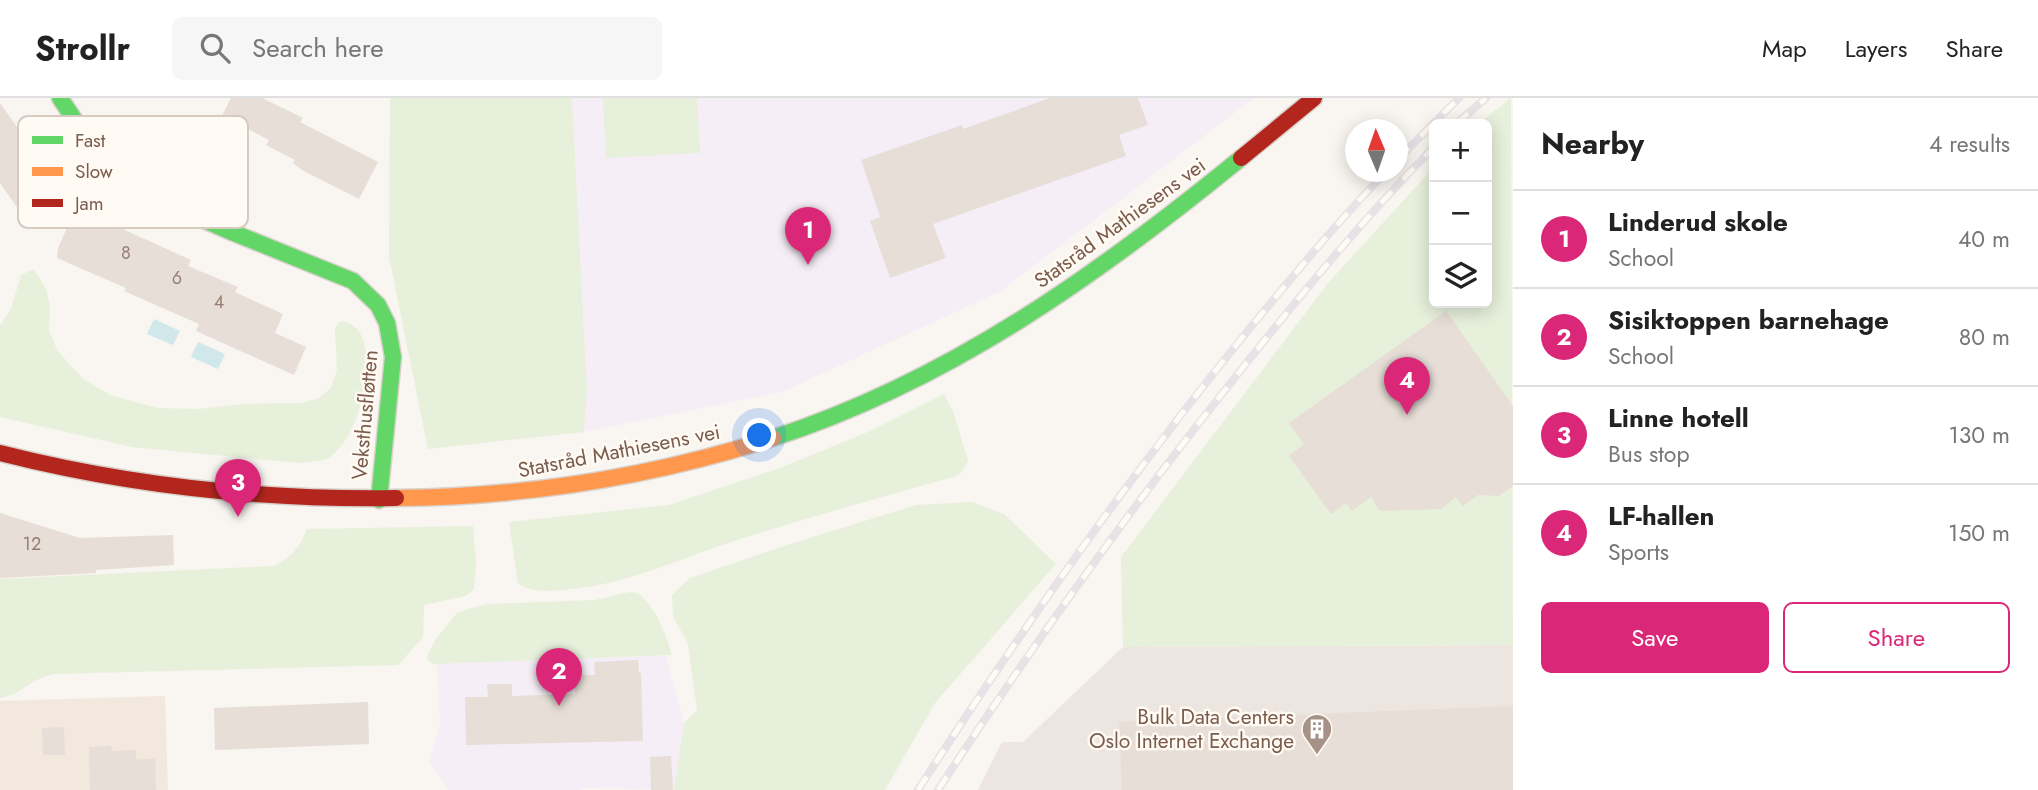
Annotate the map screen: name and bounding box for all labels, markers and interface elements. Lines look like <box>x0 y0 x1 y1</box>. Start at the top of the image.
search box <box>172 17 662 80</box>
text: Strollr <box>35 25 130 72</box>
icon: search <box>196 29 234 67</box>
text: Search here <box>252 29 384 67</box>
text: Map <box>1762 31 1807 66</box>
text: Layers <box>1845 31 1907 66</box>
text: Share <box>1945 31 2003 66</box>
legend <box>18 116 248 228</box>
north arrow <box>1345 119 1408 182</box>
map controls <box>1429 119 1492 308</box>
button: + <box>1429 119 1492 182</box>
text: Nearby <box>1541 122 1644 165</box>
text: Fast <box>75 127 106 154</box>
text: 4 results <box>1929 127 2010 161</box>
street label: Statsråd Mathiesens vei <box>1028 150 1212 296</box>
text: Slow <box>75 158 113 185</box>
button: − <box>1429 182 1492 245</box>
text: Jam <box>72 190 104 217</box>
text: Linderud skole <box>1608 203 1788 241</box>
pin: 1 <box>785 207 831 265</box>
text: 1 <box>1558 222 1570 256</box>
text: 40 m <box>1958 222 2010 256</box>
house number: 8 <box>121 240 131 266</box>
text: School <box>1608 241 1674 275</box>
button: layers <box>1429 245 1492 308</box>
house number: 6 <box>172 265 182 291</box>
house number: 4 <box>214 289 224 315</box>
text: Sisiktoppen barnehage <box>1608 301 1889 339</box>
text: 2 <box>1556 320 1572 354</box>
text: 80 m <box>1959 320 2010 354</box>
text: School <box>1608 339 1674 373</box>
street label: Veksthusfløtten <box>344 349 386 481</box>
pin: 4 <box>1384 357 1430 415</box>
text: Linne hotell <box>1608 399 1749 437</box>
street label: Statsråd Mathiesens vei <box>515 417 723 485</box>
your location <box>742 418 776 452</box>
text: 3 <box>1557 418 1571 452</box>
text: 130 m <box>1948 418 2010 452</box>
text: Bus stop <box>1608 437 1690 471</box>
pin: 3 <box>215 459 261 517</box>
text: LF-hallen <box>1608 497 1715 535</box>
text: 4 <box>1556 516 1572 550</box>
text: 150 m <box>1948 516 2010 550</box>
house number: 12 <box>23 531 41 557</box>
text: Sports <box>1608 535 1669 569</box>
button: Save <box>1541 602 1769 673</box>
button: Share <box>1783 602 2010 673</box>
pin: 2 <box>536 648 582 706</box>
place label: Bulk Data Centers Oslo Internet Exchange <box>1089 702 1294 756</box>
building icon: Bulk Data Centers Oslo Internet Exchange <box>1300 712 1334 756</box>

